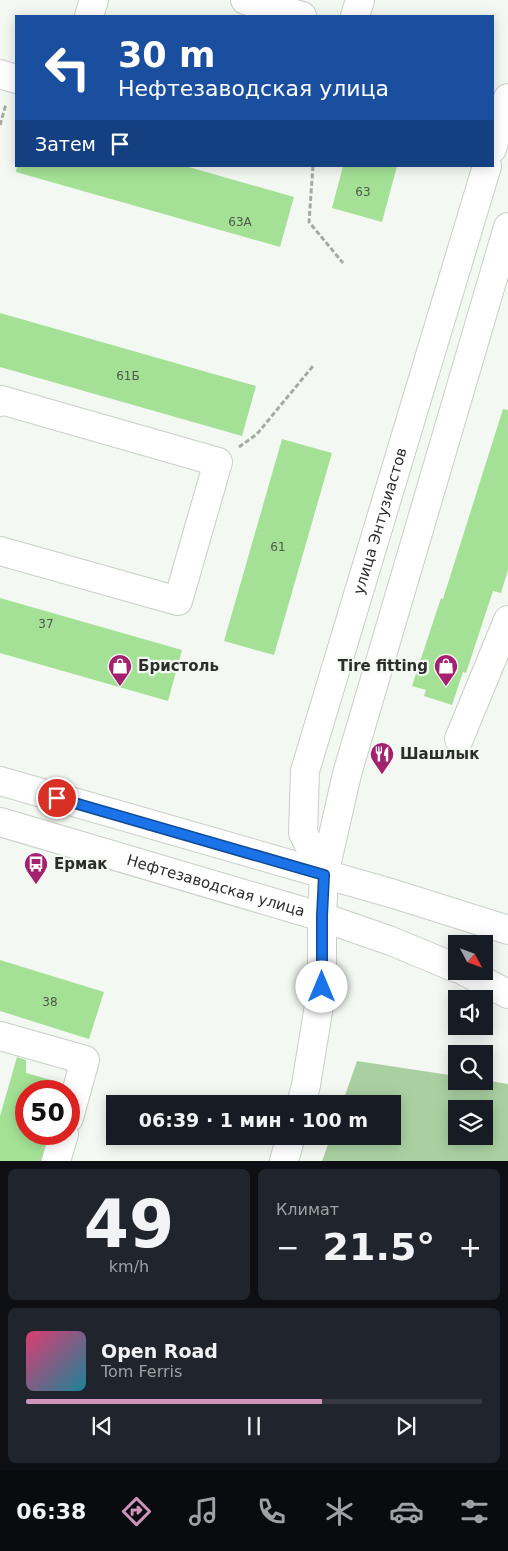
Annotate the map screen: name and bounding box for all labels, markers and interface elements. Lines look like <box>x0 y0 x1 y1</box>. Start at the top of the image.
icon: left <box>35 35 100 100</box>
text: 30 m <box>118 35 215 75</box>
text: Нефтезаводская улица <box>118 76 389 101</box>
icon: arrive <box>106 130 134 158</box>
text: Затем <box>35 133 96 155</box>
house number: 63 <box>355 185 371 199</box>
house number: 63А <box>228 215 253 229</box>
house number: 61Б <box>116 369 140 383</box>
street label: улица Энтузиастов <box>350 446 411 597</box>
house number: 61 <box>270 540 286 554</box>
house number: 37 <box>38 617 54 631</box>
shop icon: Бристоль <box>107 653 133 687</box>
shop icon: Tire fitting <box>433 653 459 687</box>
place label: Бристоль <box>138 657 219 675</box>
place label: Tire fitting <box>338 657 428 675</box>
restaurant icon: Шашлык <box>369 741 395 775</box>
place label: Шашлык <box>400 745 479 763</box>
pin <box>36 777 78 819</box>
icon: arrive <box>43 784 71 812</box>
bus stop icon: Ермак <box>23 851 49 885</box>
street label: Нефтезаводская улица <box>125 851 307 920</box>
place label: Ермак <box>54 855 108 873</box>
north arrow <box>448 935 492 980</box>
map controls <box>448 935 493 1145</box>
position arrow <box>295 960 347 1012</box>
button: sound <box>448 990 493 1035</box>
house number: 38 <box>42 995 58 1009</box>
button: search <box>448 1045 493 1090</box>
speed limit sign: 50 <box>15 1080 80 1145</box>
button: layers <box>448 1100 493 1145</box>
text: 06:39 · 1 мин · 100 m <box>139 1109 368 1131</box>
text: 49 <box>84 1187 174 1262</box>
text: Климат <box>276 1200 339 1219</box>
text: 21.5° <box>323 1225 435 1269</box>
text: − <box>276 1231 299 1264</box>
text: + <box>459 1231 482 1264</box>
text: km/h <box>109 1257 149 1276</box>
text: Open Road <box>101 1340 218 1362</box>
text: Tom Ferris <box>101 1362 182 1381</box>
icon: previous <box>88 1412 116 1440</box>
icon: pause <box>240 1412 268 1440</box>
icon: next <box>392 1412 420 1440</box>
icon: directions <box>119 1494 154 1529</box>
icon: music <box>186 1494 221 1529</box>
icon: phone <box>254 1494 289 1529</box>
icon: climate <box>322 1494 357 1529</box>
icon: car <box>389 1494 424 1529</box>
icon: filters <box>457 1494 492 1529</box>
text: 06:38 <box>16 1499 86 1524</box>

